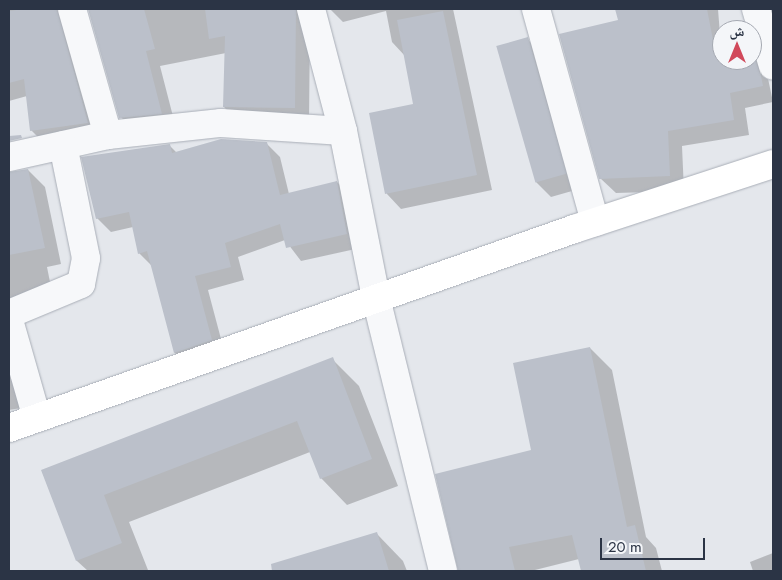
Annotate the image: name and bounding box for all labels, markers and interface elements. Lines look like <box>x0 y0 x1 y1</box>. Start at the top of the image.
north arrow <box>712 20 762 70</box>
text: ش <box>730 21 744 41</box>
scale bar <box>602 528 707 560</box>
text: 20 m <box>608 536 642 558</box>

